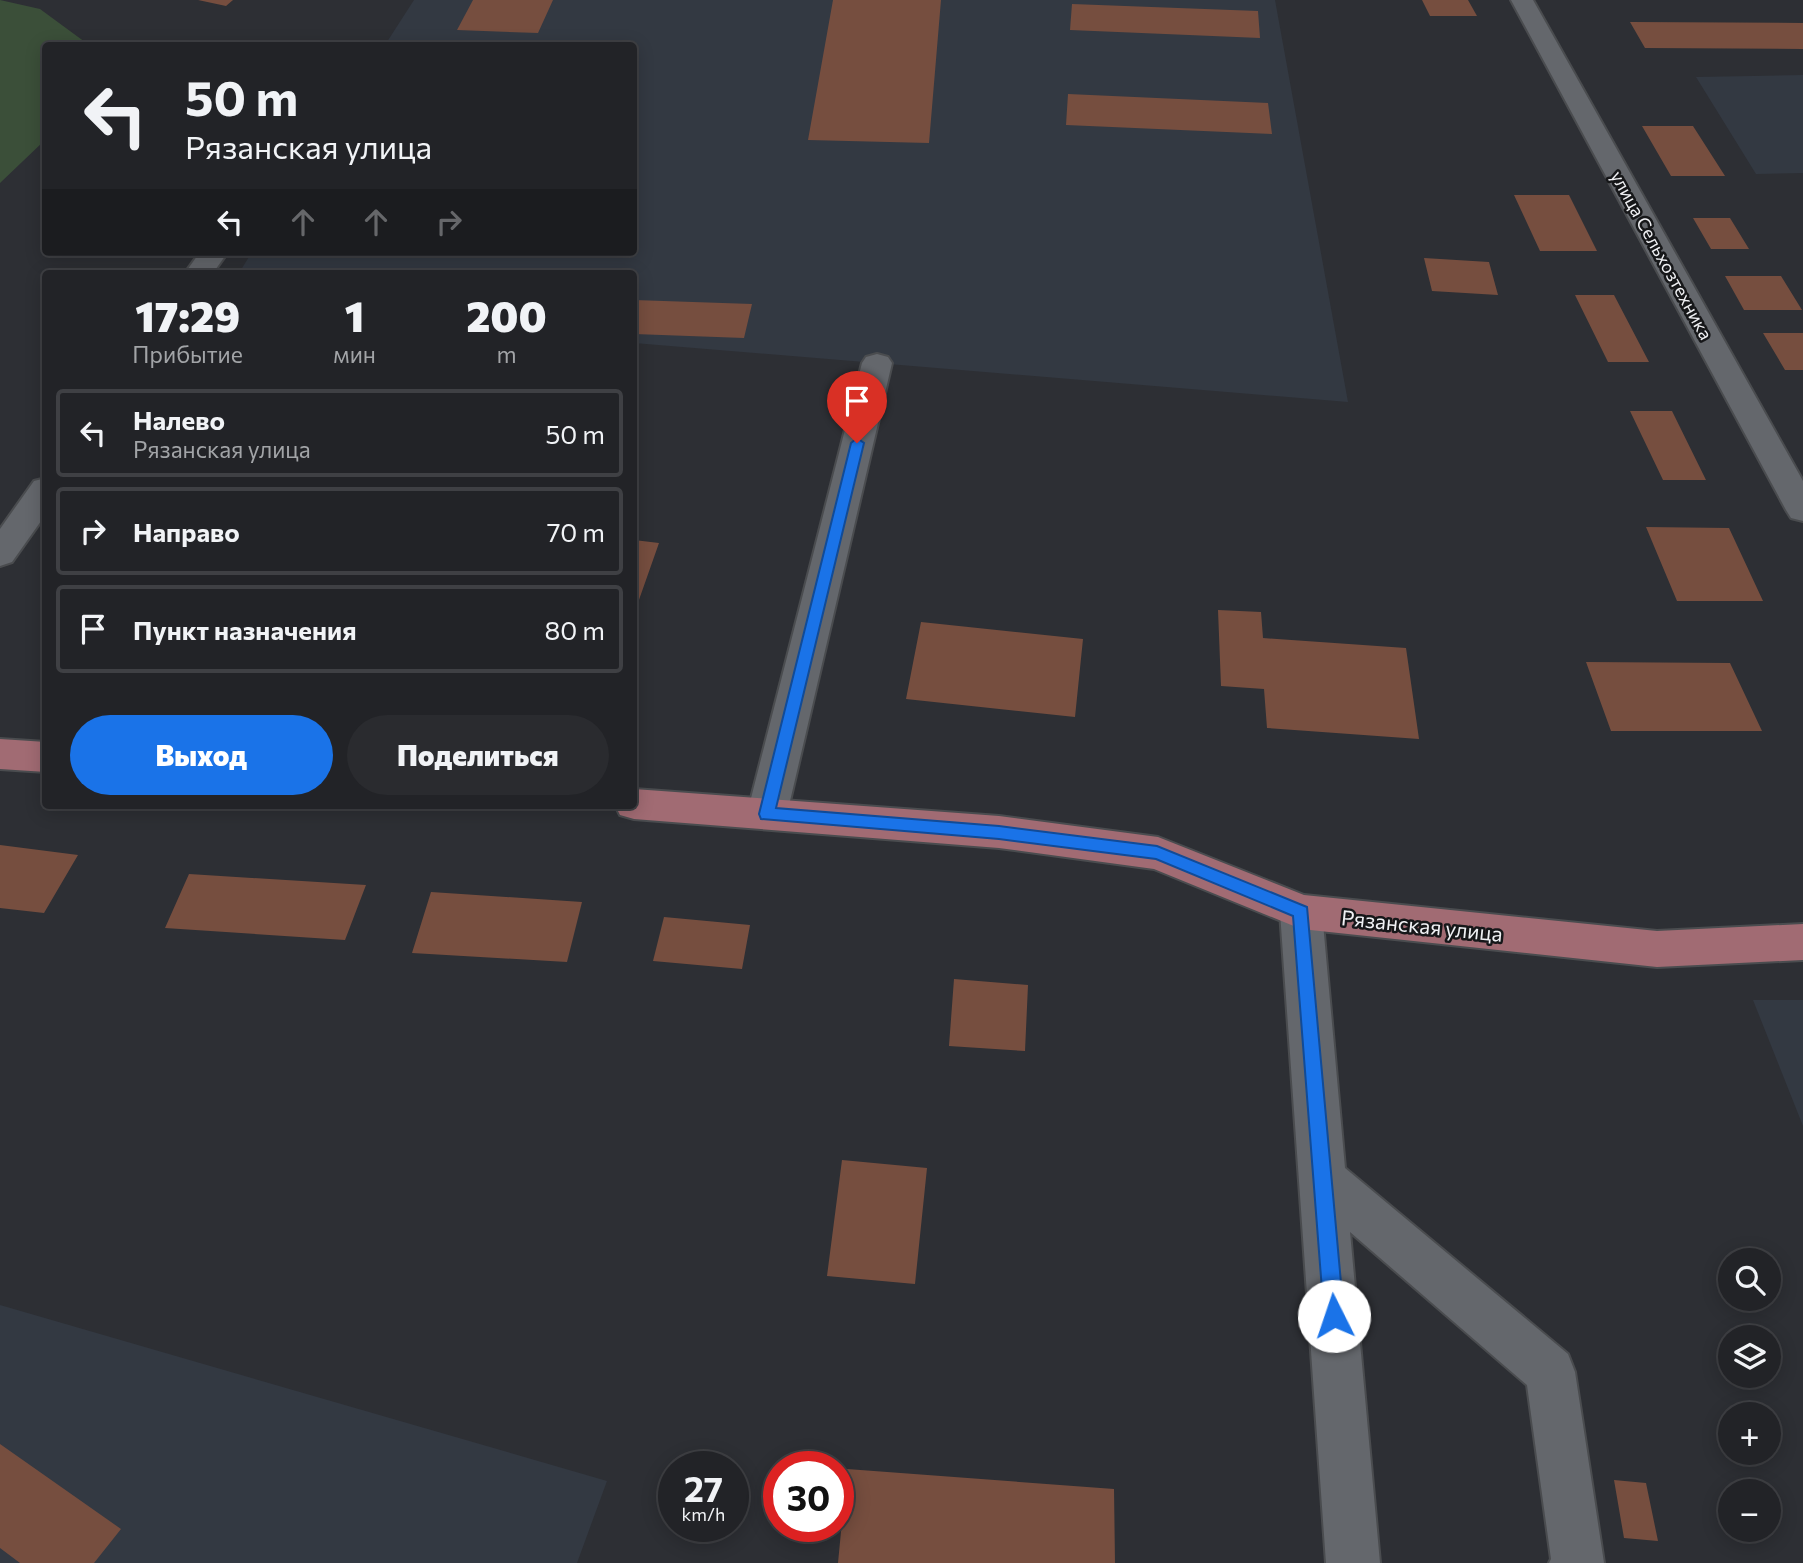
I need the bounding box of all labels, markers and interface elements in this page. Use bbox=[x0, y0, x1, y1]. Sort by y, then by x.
text: 50 m bbox=[185, 66, 298, 126]
icon: left bbox=[70, 70, 161, 161]
text: Рязанская улица bbox=[185, 126, 432, 166]
street label: улица Сельхозтехника bbox=[1606, 167, 1718, 343]
icon: left bbox=[211, 203, 249, 241]
icon: ahead bbox=[284, 203, 322, 241]
icon: ahead bbox=[357, 203, 395, 241]
icon: right bbox=[430, 203, 468, 241]
text: 17:29 bbox=[135, 289, 240, 341]
text: 1 bbox=[345, 289, 364, 341]
text: 200 bbox=[466, 289, 547, 341]
text: Прибытие bbox=[132, 340, 243, 368]
text: мин bbox=[333, 340, 376, 368]
text: m bbox=[496, 340, 517, 368]
pin bbox=[827, 371, 887, 443]
icon: arrive bbox=[838, 382, 876, 420]
text: Налево bbox=[133, 404, 225, 435]
icon: left bbox=[74, 414, 112, 452]
text: 50 m bbox=[545, 418, 605, 449]
text: Рязанская улица bbox=[133, 435, 311, 463]
icon: right bbox=[74, 512, 112, 550]
text: Направо bbox=[133, 516, 240, 547]
text: 70 m bbox=[547, 516, 605, 547]
icon: arrive bbox=[74, 610, 112, 648]
text: Пункт назначения bbox=[133, 614, 357, 645]
text: 80 m bbox=[545, 614, 605, 645]
button: Выход bbox=[70, 715, 333, 795]
button: Поделиться bbox=[347, 715, 609, 795]
street label: Рязанская улица bbox=[1340, 904, 1504, 946]
map controls bbox=[1718, 1248, 1781, 1542]
button: search bbox=[1718, 1248, 1781, 1311]
position arrow bbox=[1297, 1279, 1371, 1353]
button: layers bbox=[1718, 1325, 1781, 1388]
button: + bbox=[1718, 1402, 1781, 1465]
speed limit sign: 30 bbox=[763, 1451, 854, 1542]
text: 27 bbox=[684, 1466, 723, 1509]
button: − bbox=[1718, 1479, 1781, 1542]
text: km/h bbox=[682, 1503, 725, 1525]

